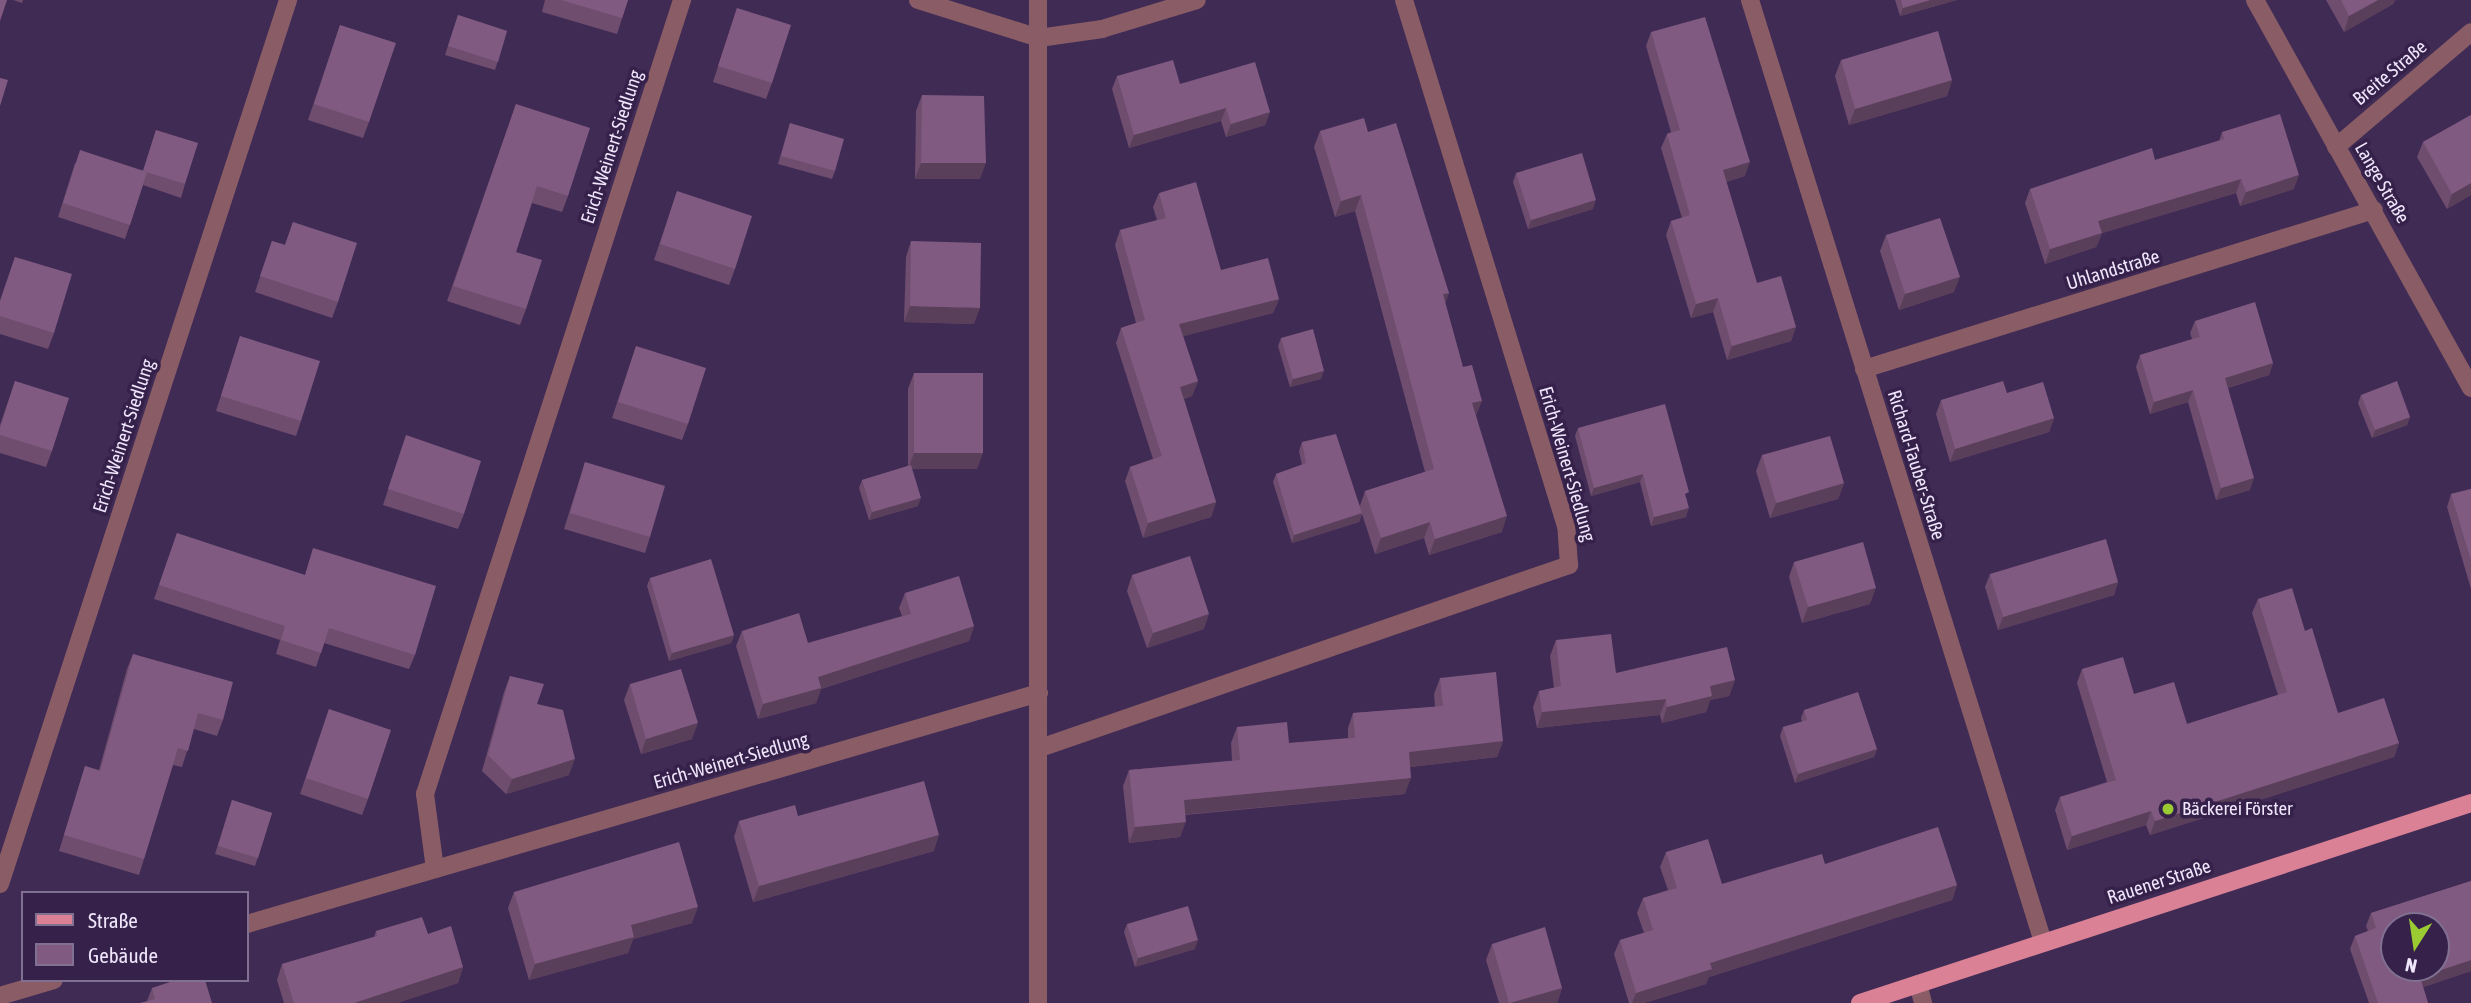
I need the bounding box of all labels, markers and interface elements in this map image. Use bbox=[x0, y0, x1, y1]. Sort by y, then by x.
street label: Breite Straße bbox=[2349, 36, 2431, 110]
street label: Erich-Weinert-Siedlung bbox=[576, 67, 648, 227]
street label: Lange Straße bbox=[2350, 139, 2414, 227]
street label: Uhlandstraße bbox=[2064, 245, 2162, 295]
street label: Erich-Weinert-Siedlung bbox=[88, 356, 160, 516]
street label: Erich-Weinert-Siedlung bbox=[1534, 384, 1600, 544]
street label: Richard-Tauber-Straße bbox=[1882, 387, 1950, 543]
street label: Erich-Weinert-Siedlung bbox=[651, 728, 811, 794]
place label: Bäckerei Förster bbox=[2182, 798, 2293, 820]
marker: Bäckerei Förster bbox=[2160, 801, 2176, 817]
street label: Rauener Straße bbox=[2104, 855, 2214, 909]
legend bbox=[21, 891, 248, 982]
text: Straße bbox=[88, 908, 138, 932]
north arrow bbox=[2380, 912, 2450, 982]
text: Gebäude bbox=[88, 943, 158, 967]
text: N bbox=[2403, 954, 2419, 978]

